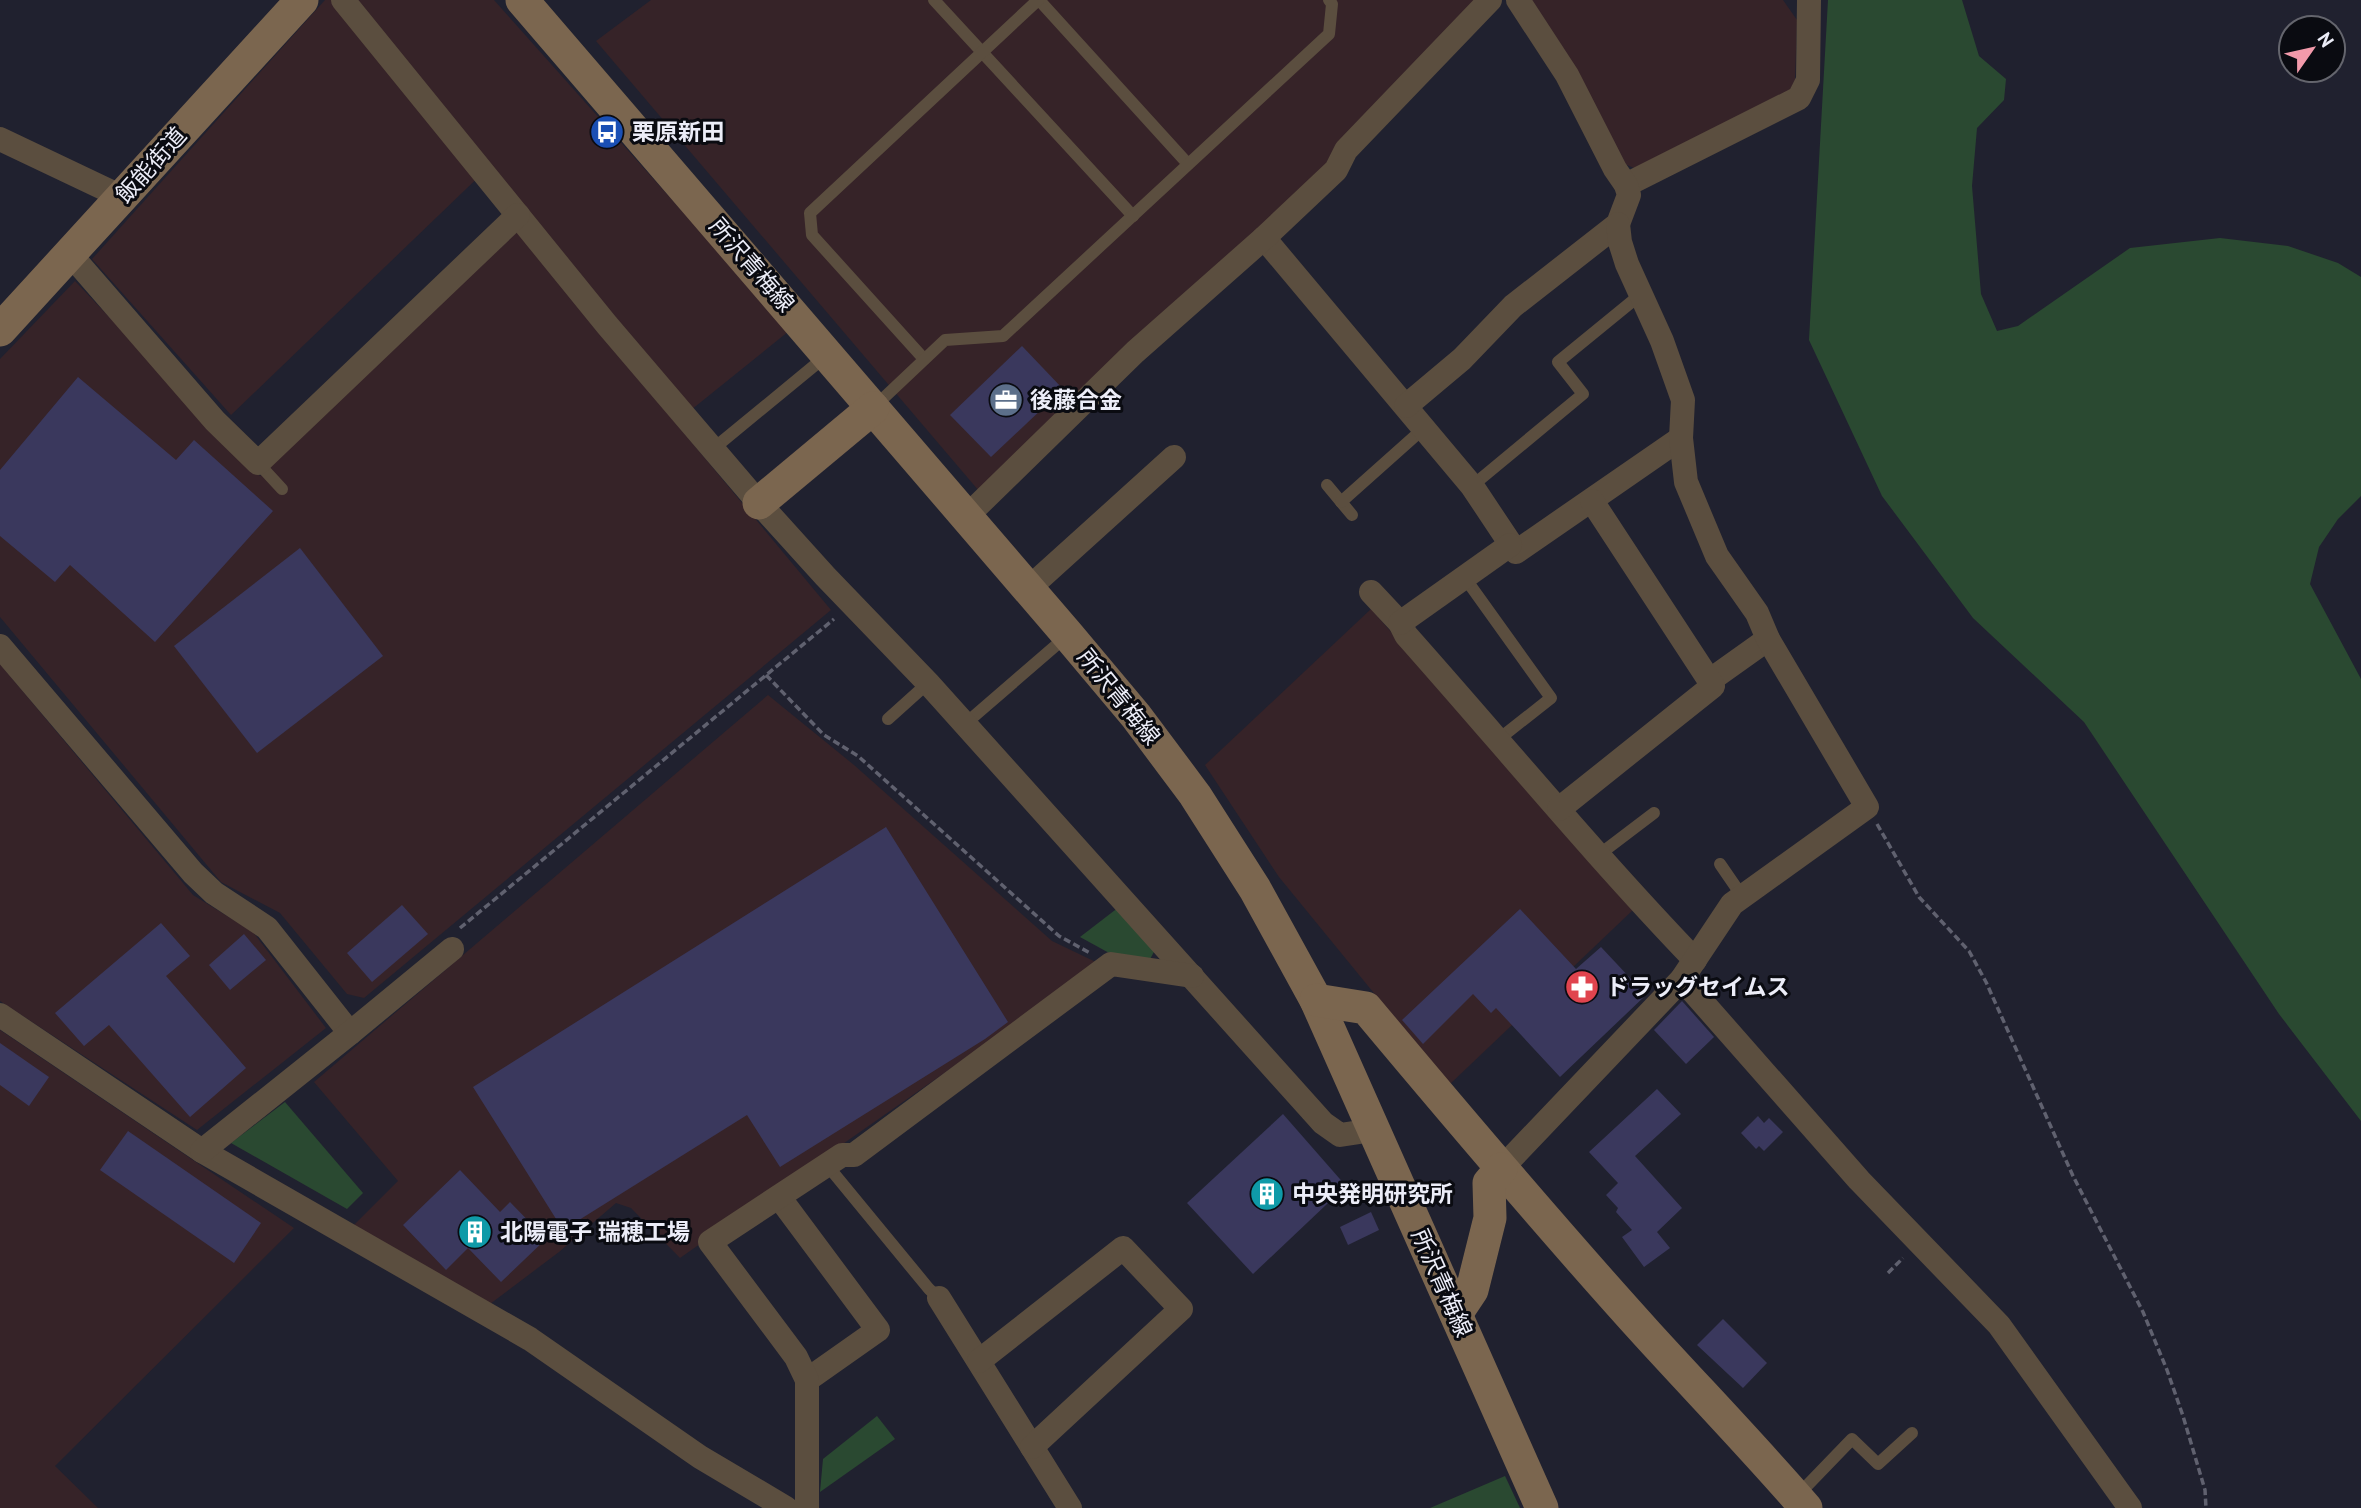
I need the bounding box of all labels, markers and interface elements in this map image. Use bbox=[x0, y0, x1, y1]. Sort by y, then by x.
north arrow bbox=[2277, 14, 2347, 84]
text: N bbox=[2313, 28, 2340, 51]
bus stop icon: 栗原新田 bbox=[588, 113, 626, 151]
place label: 栗原新田 bbox=[632, 117, 724, 146]
street label: 飯能街道 bbox=[109, 121, 192, 209]
street label: 所沢青梅線 bbox=[704, 212, 801, 318]
office icon: 後藤合金 bbox=[987, 381, 1025, 419]
place label: 後藤合金 bbox=[1030, 385, 1122, 414]
street label: 所沢青梅線 bbox=[1072, 643, 1167, 750]
pharmacy icon: ドラッグセイムス bbox=[1563, 968, 1601, 1006]
place label: ドラッグセイムス bbox=[1606, 972, 1790, 1001]
building icon: 中央発明研究所 bbox=[1248, 1175, 1286, 1213]
place label: 中央発明研究所 bbox=[1292, 1179, 1453, 1208]
building icon: 北陽電子 瑞穂工場 bbox=[456, 1213, 494, 1251]
place label: 北陽電子 瑞穂工場 bbox=[500, 1217, 690, 1246]
street label: 所沢青梅線 bbox=[1406, 1224, 1479, 1341]

